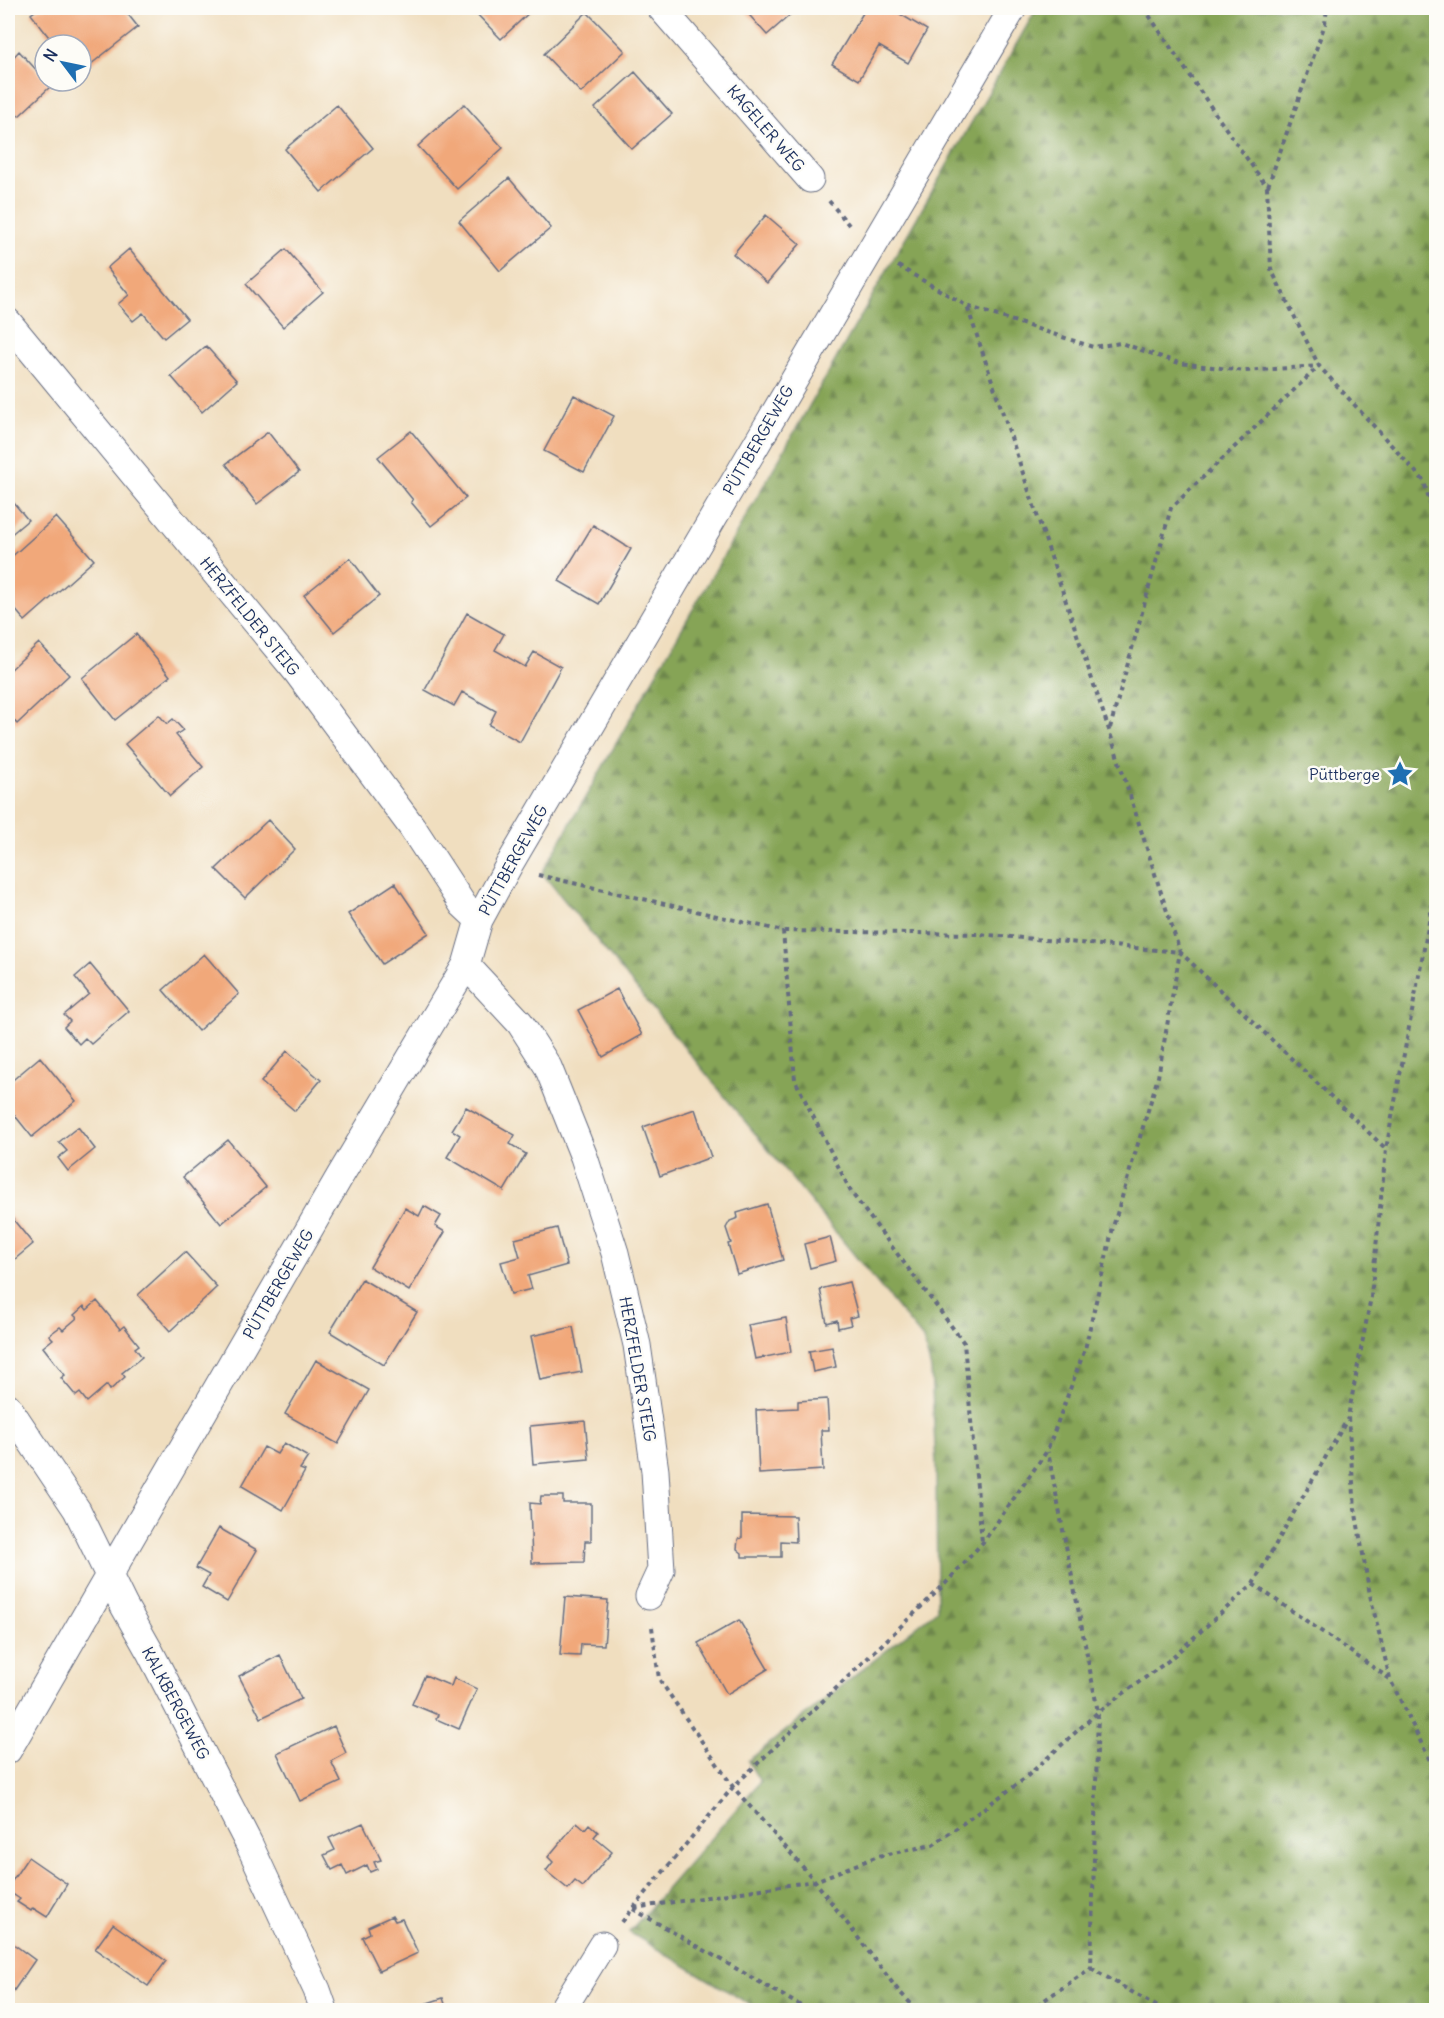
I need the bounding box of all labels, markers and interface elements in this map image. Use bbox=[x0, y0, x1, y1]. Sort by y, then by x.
north arrow bbox=[33, 33, 93, 93]
text: N bbox=[39, 45, 62, 65]
street label: KAGELER WEG bbox=[723, 81, 809, 175]
street label: PÜTTBERGEWEG bbox=[718, 382, 798, 498]
street label: HERZFELDER STEIG bbox=[196, 553, 304, 679]
place icon: Püttberge bbox=[1385, 759, 1415, 789]
place label: Püttberge bbox=[1309, 764, 1380, 784]
street label: PÜTTBERGEWEG bbox=[474, 801, 552, 919]
street label: PÜTTBERGEWEG bbox=[238, 1226, 318, 1342]
street label: HERZFELDER STEIG bbox=[615, 1295, 661, 1443]
street label: KALKBERGEWEG bbox=[138, 1643, 214, 1763]

